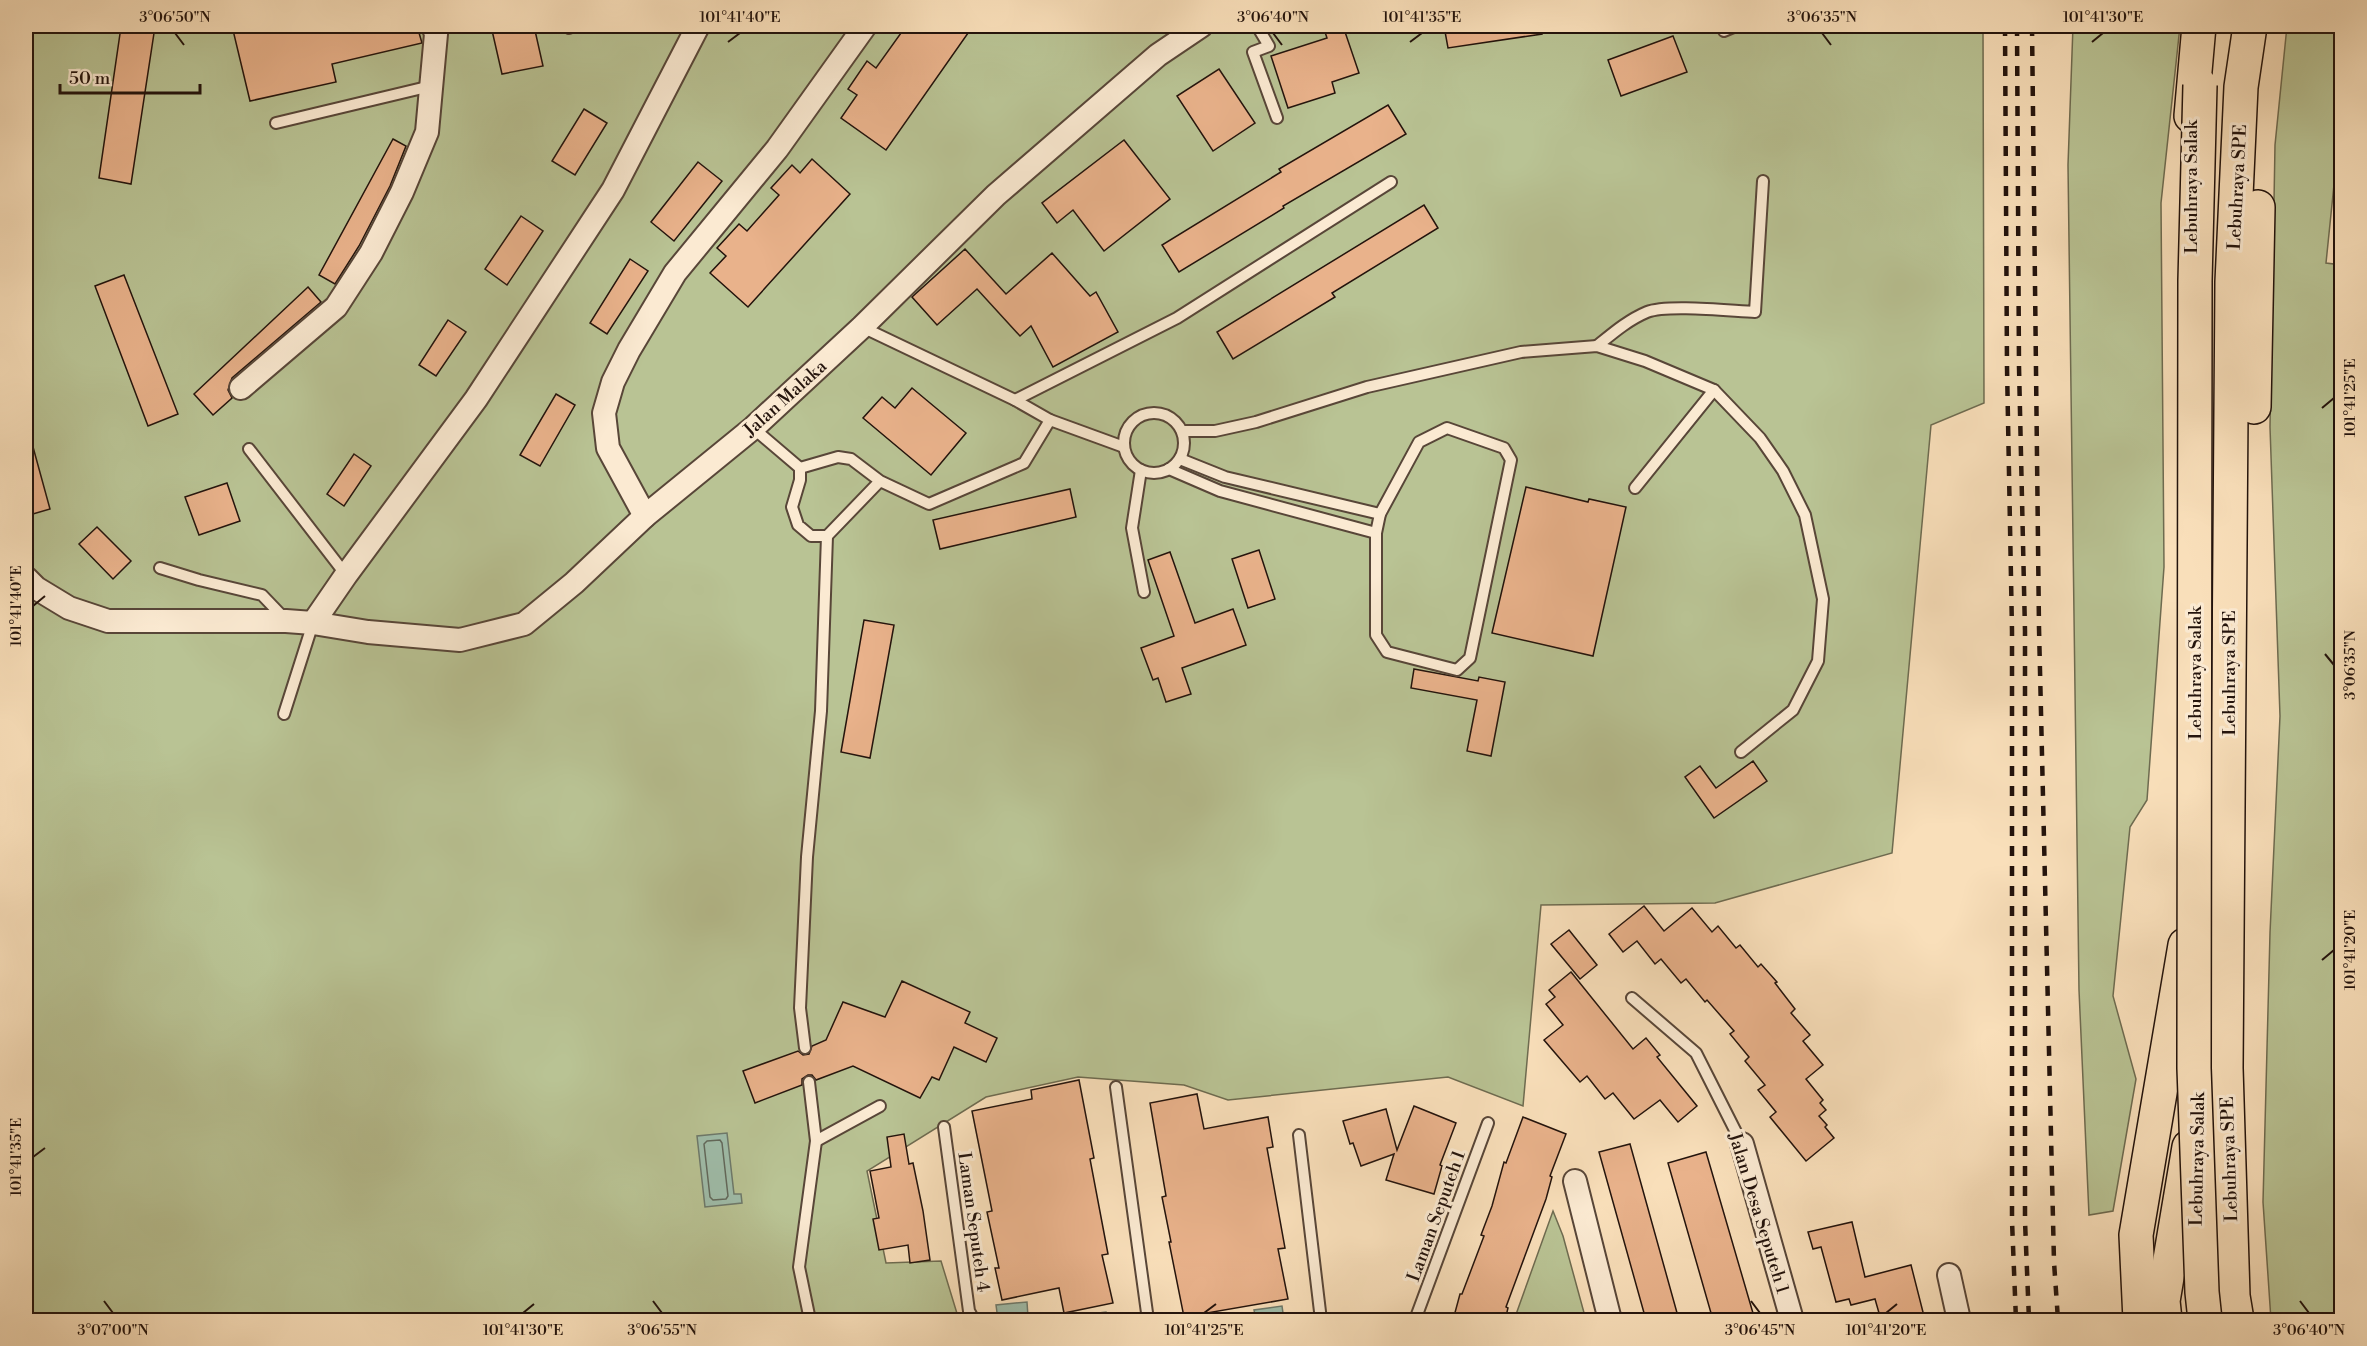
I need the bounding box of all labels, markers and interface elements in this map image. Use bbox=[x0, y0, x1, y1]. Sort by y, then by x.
text: 3°06'50"N bbox=[139, 8, 211, 27]
text: 101°41'40"E bbox=[699, 8, 781, 27]
text: 3°06'40"N bbox=[1237, 8, 1309, 27]
text: 101°41'35"E bbox=[1383, 8, 1461, 27]
text: 3°06'35"N bbox=[1787, 8, 1857, 27]
text: 101°41'30"E bbox=[2063, 8, 2143, 27]
scale bar bbox=[60, 57, 200, 95]
text: 50 m bbox=[69, 67, 111, 90]
street label: Lebuhraya Salak bbox=[2180, 119, 2203, 254]
street label: Lebuhraya SPE bbox=[2223, 124, 2252, 250]
street label: Jalan Malaka bbox=[738, 354, 832, 442]
text: 101°41'25"E bbox=[2341, 358, 2360, 438]
text: 101°41'40"E bbox=[7, 565, 26, 647]
street label: Lebuhraya Salak bbox=[2184, 605, 2207, 740]
street label: Lebuhraya SPE bbox=[2218, 610, 2241, 736]
text: 3°06'35"N bbox=[2341, 630, 2360, 700]
text: 101°41'20"E bbox=[2341, 910, 2360, 990]
street label: Lebuhraya Salak bbox=[2185, 1090, 2210, 1226]
street label: Lebuhraya SPE bbox=[2216, 1096, 2243, 1222]
text: 101°41'35"E bbox=[7, 1118, 26, 1196]
street label: Jalan Desa Seputeh 1 bbox=[1723, 1129, 1794, 1297]
street label: Laman Seputeh 1 bbox=[1402, 1147, 1471, 1285]
street label: Laman Seputeh 4 bbox=[952, 1151, 995, 1294]
text: 3°07'00"N bbox=[77, 1321, 149, 1340]
text: 101°41'30"E bbox=[483, 1321, 563, 1340]
text: 3°06'55"N bbox=[627, 1321, 697, 1340]
text: 101°41'25"E bbox=[1164, 1321, 1244, 1340]
text: 3°06'45"N bbox=[1725, 1321, 1795, 1340]
text: 101°41'20"E bbox=[1846, 1321, 1926, 1340]
text: 3°06'40"N bbox=[2273, 1321, 2345, 1340]

